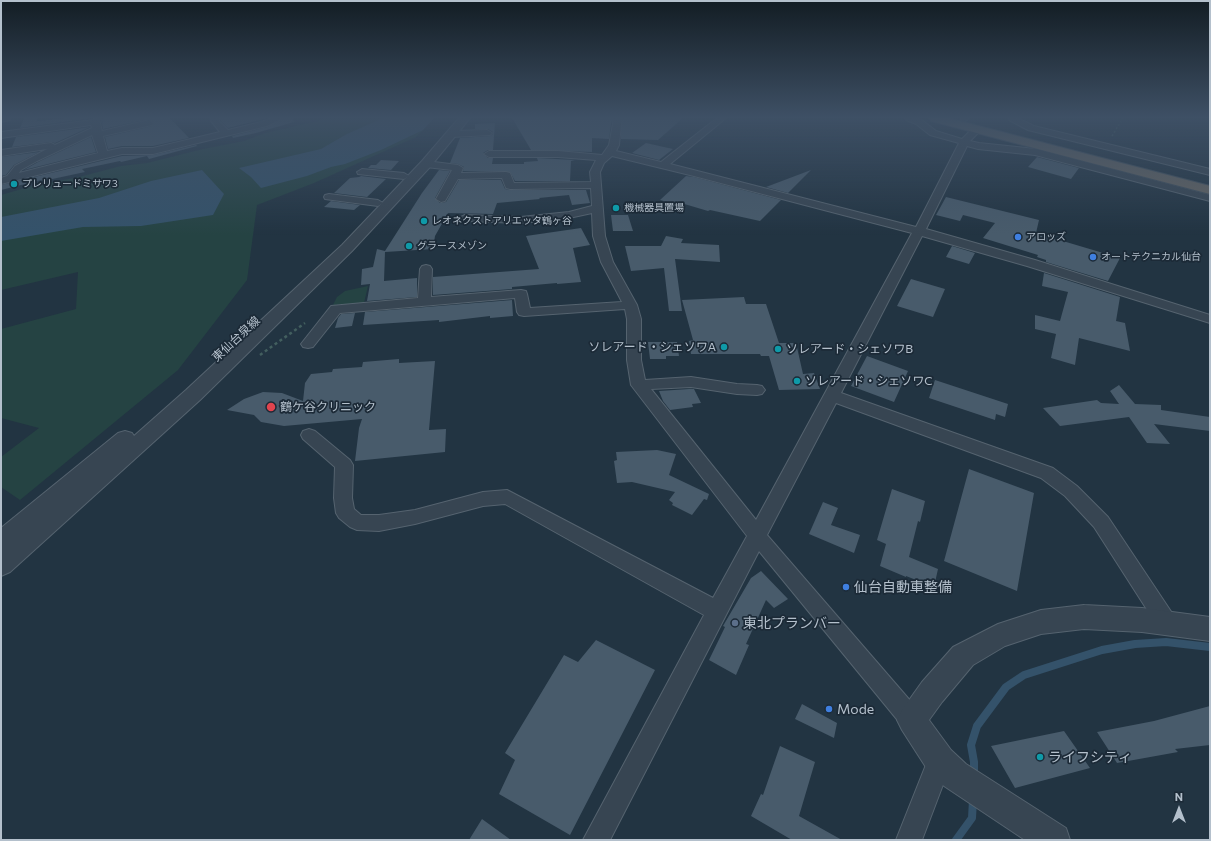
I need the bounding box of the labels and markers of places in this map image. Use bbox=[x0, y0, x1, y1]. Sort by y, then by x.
place label: プレリュードミサワ3 bbox=[22, 178, 118, 190]
marker: プレリュードミサワ3 bbox=[9, 179, 19, 189]
place label: 機械器具置場 bbox=[624, 202, 684, 214]
marker: 機械器具置場 bbox=[611, 203, 621, 213]
place label: レオネクストアリエッタ鶴ヶ谷 bbox=[432, 215, 572, 227]
marker: レオネクストアリエッタ鶴ヶ谷 bbox=[419, 216, 429, 226]
place label: アロッズ bbox=[1026, 231, 1066, 243]
marker: アロッズ bbox=[1013, 232, 1023, 242]
place label: グラースメゾン bbox=[417, 240, 487, 252]
marker: グラースメゾン bbox=[404, 241, 414, 251]
place label: オートテクニカル仙台 bbox=[1101, 251, 1201, 263]
marker: オートテクニカル仙台 bbox=[1088, 252, 1098, 262]
place label: ソレアード・シェソワA bbox=[588, 340, 716, 354]
marker: ソレアード・シェソワA bbox=[719, 342, 729, 352]
place label: ソレアード・シェソワB bbox=[786, 342, 913, 356]
marker: ソレアード・シェソワB bbox=[773, 344, 783, 354]
place label: ソレアード・シェソワC bbox=[805, 374, 932, 388]
marker: ソレアード・シェソワC bbox=[792, 376, 802, 386]
place label: 鶴ケ谷クリニック bbox=[280, 400, 376, 414]
marker: 鶴ケ谷クリニック bbox=[265, 401, 277, 413]
place label: 仙台自動車整備 bbox=[854, 579, 952, 595]
marker: 仙台自動車整備 bbox=[841, 582, 851, 592]
place label: 東北プランバー bbox=[743, 615, 841, 631]
marker: 東北プランバー bbox=[730, 618, 740, 628]
place label: Mode bbox=[837, 701, 874, 717]
marker: Mode bbox=[824, 704, 834, 714]
place label: ライフシティ bbox=[1048, 749, 1132, 765]
marker: ライフシティ bbox=[1035, 752, 1045, 762]

